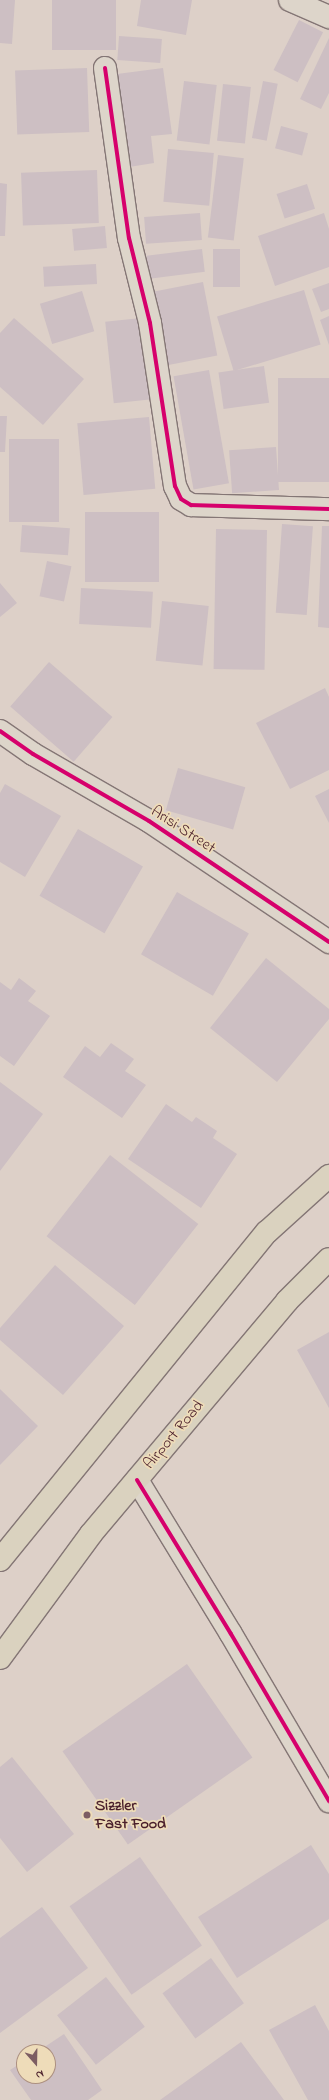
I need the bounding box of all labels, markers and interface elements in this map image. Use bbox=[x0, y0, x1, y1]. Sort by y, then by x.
street label: Arisi Street bbox=[147, 802, 219, 858]
street label: Airport Road bbox=[140, 1397, 208, 1473]
place label: Sizzler Fast Food bbox=[95, 1796, 166, 1834]
marker: Sizzler Fast Food bbox=[82, 1810, 92, 1820]
north arrow bbox=[16, 2044, 56, 2084]
text: N bbox=[34, 2066, 46, 2083]

